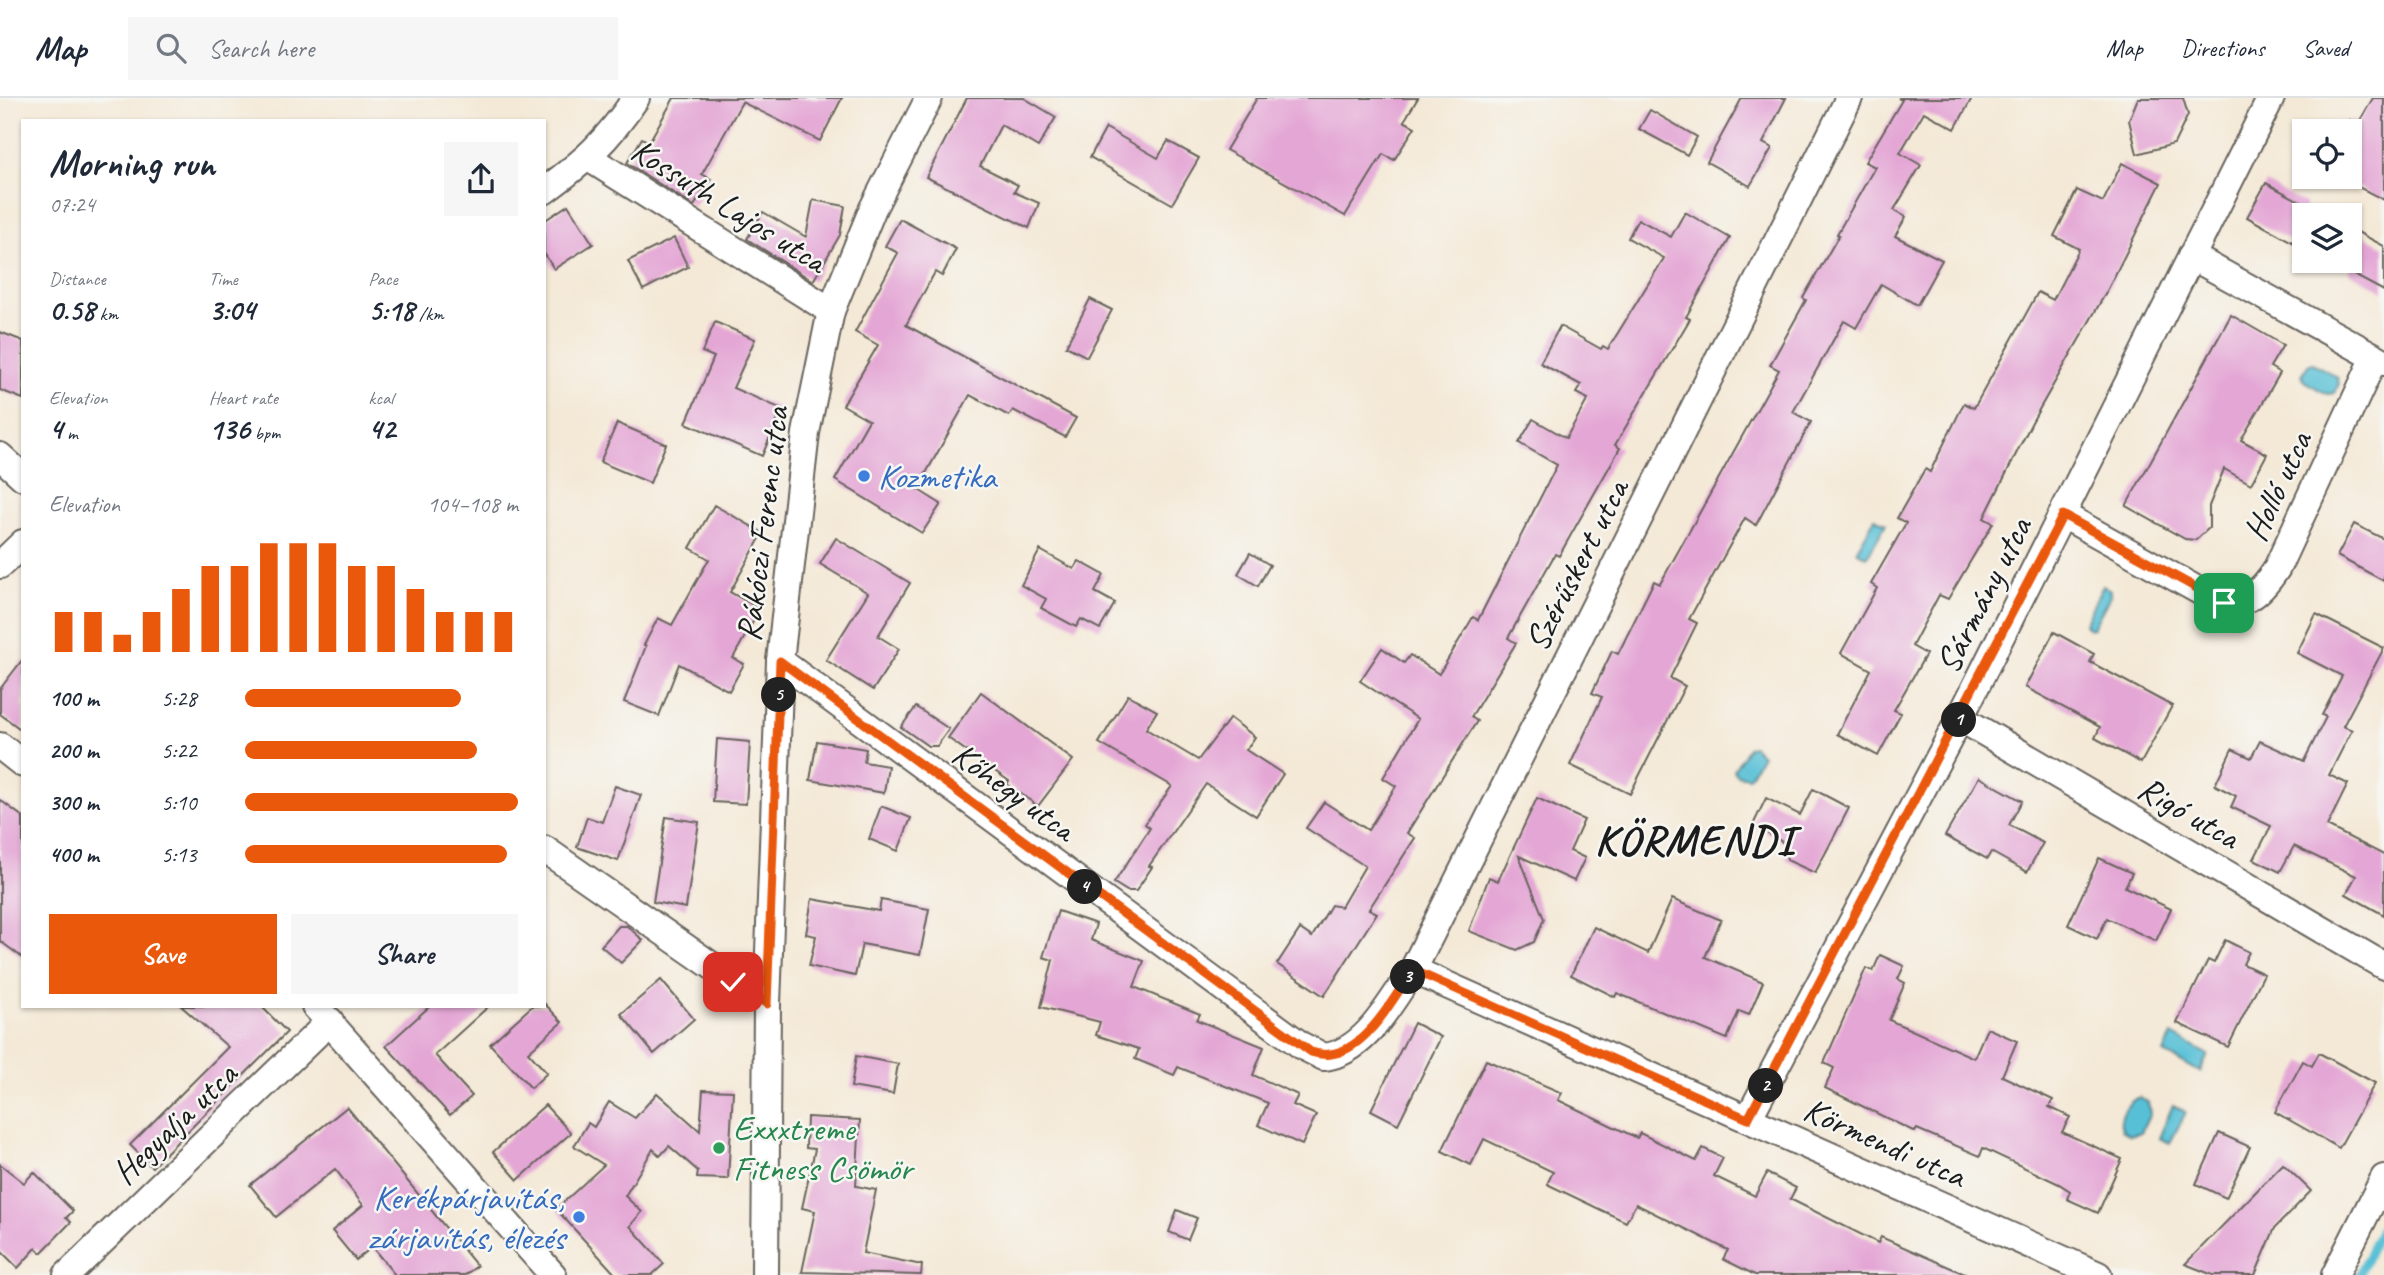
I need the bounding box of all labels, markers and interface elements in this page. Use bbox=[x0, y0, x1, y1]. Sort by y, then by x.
search box bbox=[128, 17, 618, 80]
text: Map bbox=[35, 27, 86, 69]
icon: search bbox=[152, 29, 190, 67]
text: Search here bbox=[208, 32, 314, 65]
text: Map bbox=[2106, 33, 2143, 63]
text: Directions bbox=[2181, 33, 2264, 63]
text: Saved bbox=[2302, 33, 2349, 63]
map controls bbox=[2292, 119, 2362, 273]
button: locate bbox=[2292, 119, 2362, 189]
street label: Kossuth Lajos utca bbox=[623, 128, 837, 285]
text: Morning run bbox=[49, 140, 215, 187]
button: share bbox=[444, 142, 518, 216]
text: 07:24 bbox=[49, 190, 95, 219]
button: layers bbox=[2292, 203, 2362, 273]
text: Distance bbox=[49, 267, 106, 291]
text: Time bbox=[209, 267, 238, 291]
text: Pace bbox=[368, 267, 398, 291]
text: 0.58 bbox=[49, 291, 95, 329]
text: 3:04 bbox=[209, 291, 255, 329]
text: 5:18 bbox=[368, 291, 414, 329]
text: km bbox=[95, 302, 118, 326]
text: /km bbox=[414, 302, 444, 326]
text: Elevation bbox=[49, 386, 107, 410]
text: Heart rate bbox=[209, 386, 278, 410]
text: kcal bbox=[368, 386, 393, 410]
street label: Rákóczi Ferenc utca bbox=[726, 402, 799, 644]
text: 4 bbox=[49, 410, 63, 448]
text: 136 bbox=[209, 410, 250, 448]
text: 42 bbox=[368, 410, 395, 448]
text: m bbox=[63, 421, 78, 445]
text: bpm bbox=[250, 421, 280, 445]
street label: Holló utca bbox=[2233, 423, 2323, 548]
place label: Kozmetika bbox=[878, 454, 999, 499]
marker: Kozmetika bbox=[856, 468, 872, 484]
street label: Szérűskert utca bbox=[1514, 470, 1640, 658]
text: Elevation bbox=[49, 490, 120, 519]
text: 104–108 m bbox=[427, 490, 518, 519]
street label: Sármány utca bbox=[1925, 508, 2043, 681]
pin bbox=[2194, 573, 2254, 633]
icon: arrive bbox=[2205, 584, 2243, 622]
pin: 5 bbox=[762, 678, 796, 712]
text: 5 bbox=[774, 682, 783, 706]
text: 100 m bbox=[49, 684, 99, 713]
text: 5:28 bbox=[161, 684, 197, 713]
pin: 1 bbox=[1941, 702, 1976, 738]
text: 1 bbox=[1954, 707, 1963, 731]
street label: Kőhegy utca bbox=[943, 732, 1086, 853]
text: 200 m bbox=[49, 736, 99, 765]
text: 5:22 bbox=[161, 736, 197, 765]
street label: Rigó utca bbox=[2130, 766, 2249, 860]
text: 300 m bbox=[49, 788, 99, 817]
text: 5:10 bbox=[161, 788, 197, 817]
district label: KÖRMENDI bbox=[1595, 814, 1802, 867]
text: 400 m bbox=[49, 840, 99, 869]
text: 5:13 bbox=[161, 840, 197, 869]
pin: 4 bbox=[1068, 870, 1102, 904]
text: 4 bbox=[1080, 874, 1089, 898]
button: Save bbox=[49, 914, 277, 994]
button: Share bbox=[291, 914, 518, 994]
pin bbox=[703, 952, 763, 1012]
pin: 3 bbox=[1390, 960, 1426, 994]
icon: check bbox=[714, 963, 752, 1001]
text: 3 bbox=[1403, 964, 1412, 988]
street label: Hegyalja utca bbox=[102, 1051, 248, 1194]
pin: 2 bbox=[1748, 1068, 1784, 1104]
text: 2 bbox=[1761, 1073, 1770, 1097]
street label: Körmendi utca bbox=[1797, 1087, 1975, 1199]
place label: Exxxtreme Fitness Csömör bbox=[733, 1106, 916, 1191]
marker: Exxxtreme Fitness Csömör bbox=[711, 1140, 727, 1156]
place label: Kerékpárjavítás, zárjavítás, élezés bbox=[368, 1175, 568, 1260]
marker: Kerékpárjavítás, zárjavítás, élezés bbox=[571, 1209, 587, 1225]

